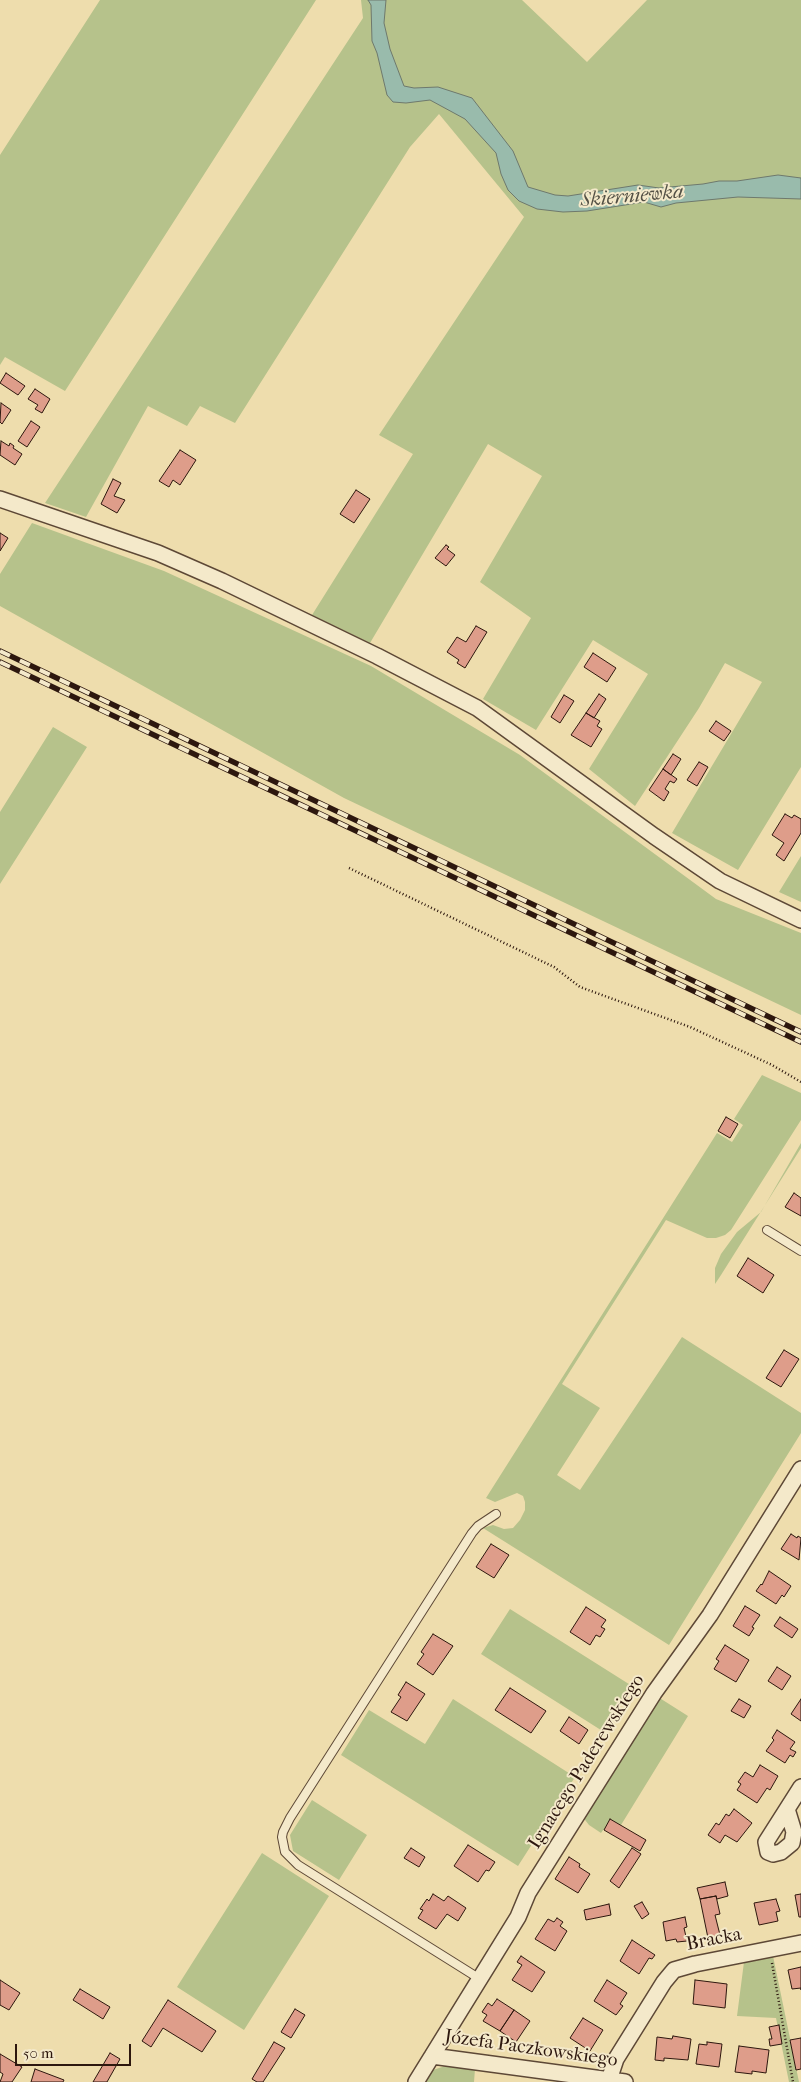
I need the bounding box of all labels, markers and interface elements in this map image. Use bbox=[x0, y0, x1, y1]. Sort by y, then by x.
water label: Skierniewka bbox=[579, 181, 685, 213]
street label: Ignacego Paderewskiego bbox=[524, 1671, 650, 1853]
street label: Bracka bbox=[684, 1923, 744, 1957]
street label: Józefa Paczkowskiego bbox=[443, 2026, 619, 2072]
scale bar bbox=[18, 2034, 134, 2066]
text: 50 m bbox=[23, 2044, 53, 2062]

